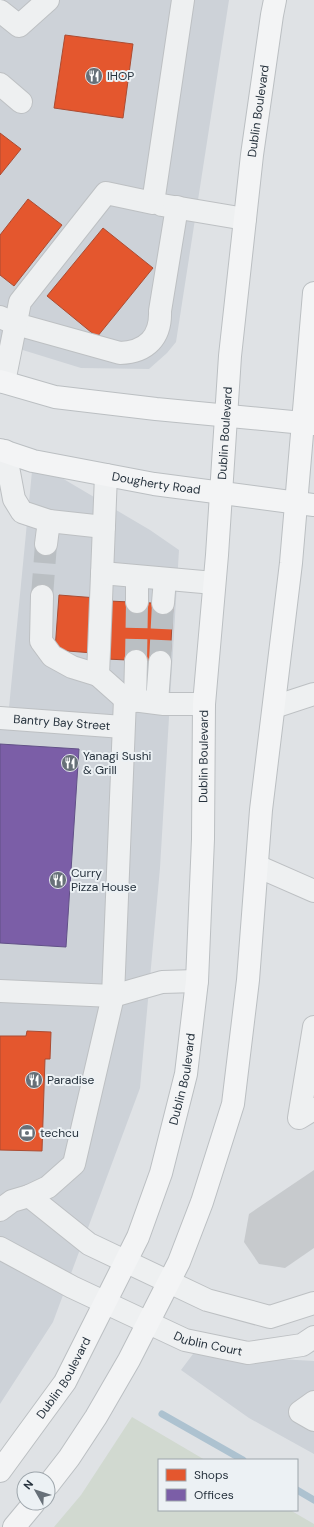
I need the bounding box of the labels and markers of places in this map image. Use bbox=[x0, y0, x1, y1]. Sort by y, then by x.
restaurant icon: IHOP bbox=[84, 66, 104, 86]
place label: IHOP bbox=[107, 68, 134, 84]
place label: Yanagi Sushi & Grill bbox=[83, 748, 152, 778]
restaurant icon: Yanagi Sushi & Grill bbox=[60, 753, 80, 773]
place label: Curry Pizza House bbox=[71, 865, 137, 895]
restaurant icon: Curry Pizza House bbox=[48, 870, 68, 890]
restaurant icon: Paradise bbox=[24, 1070, 44, 1090]
place label: Paradise bbox=[47, 1072, 95, 1088]
bank icon: techcu bbox=[17, 1123, 37, 1143]
place label: techcu bbox=[40, 1125, 79, 1141]

